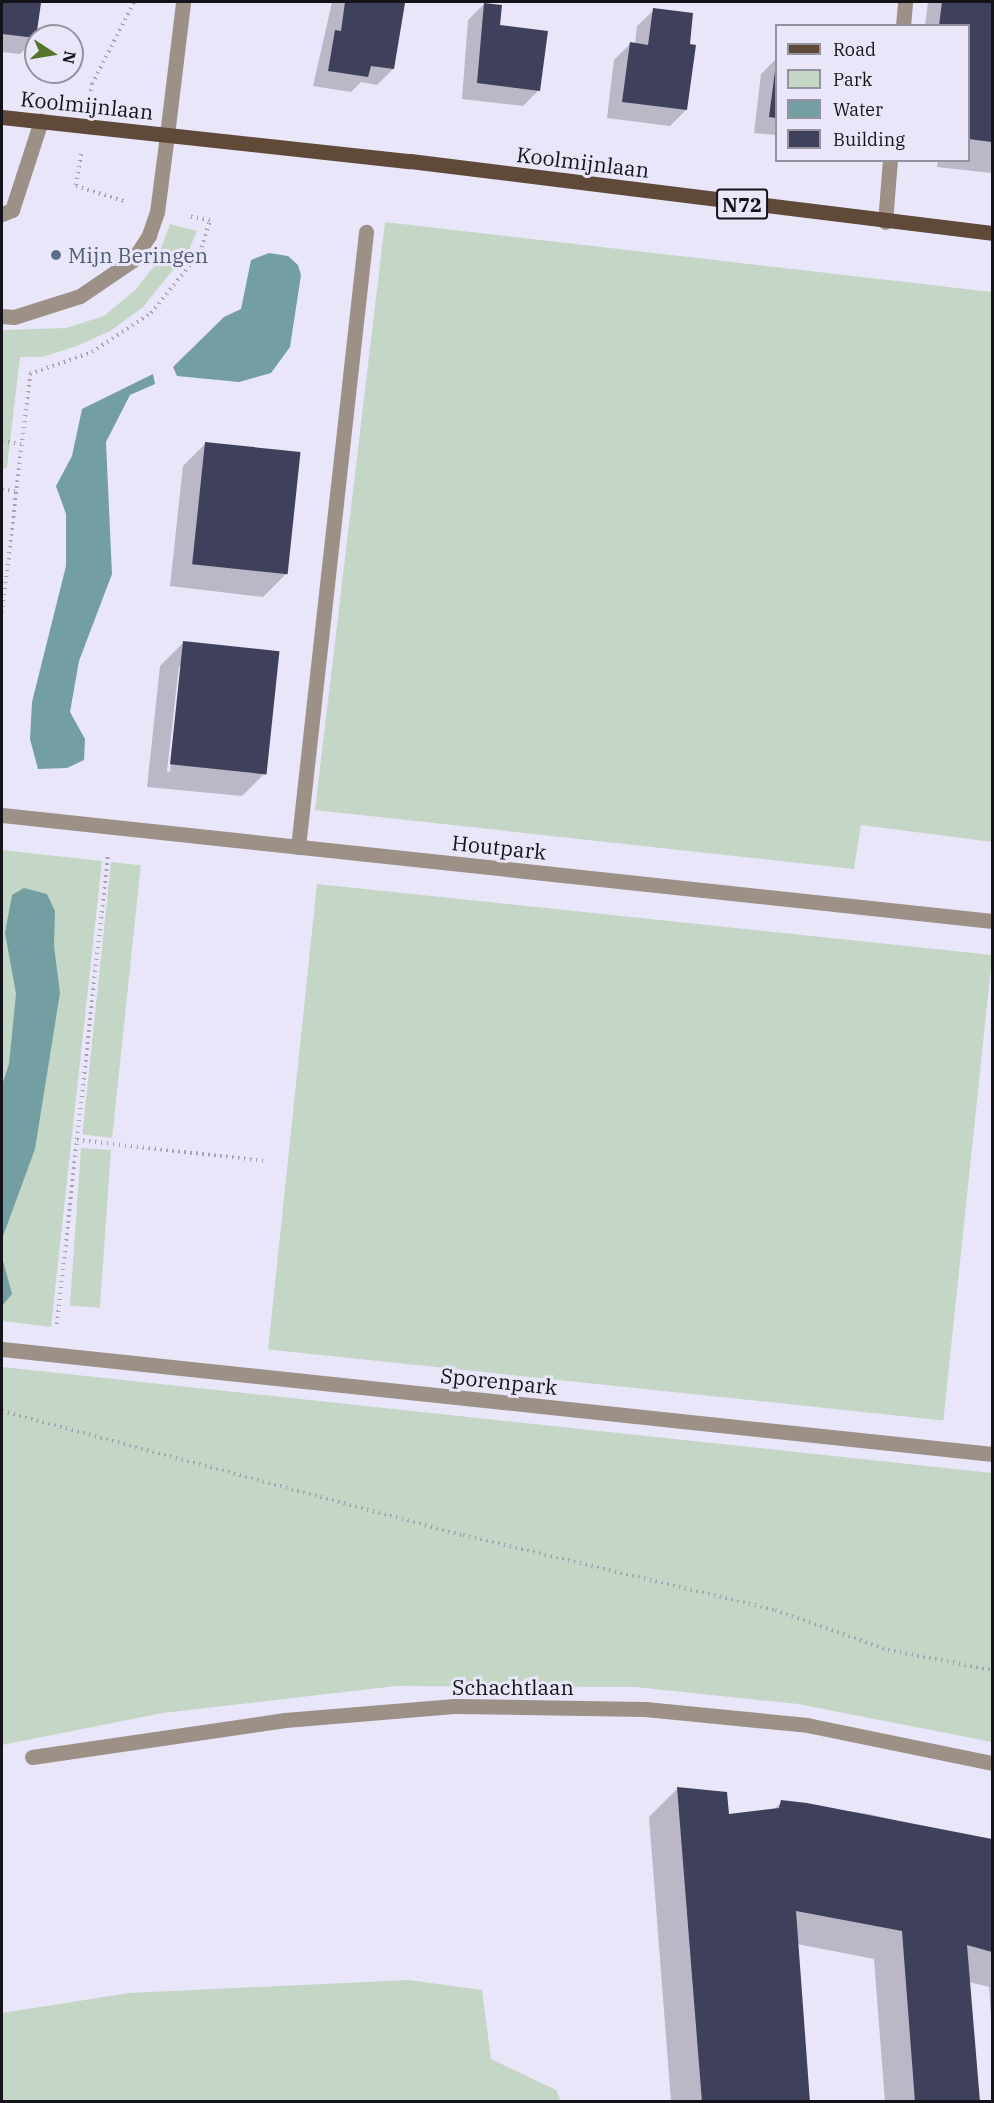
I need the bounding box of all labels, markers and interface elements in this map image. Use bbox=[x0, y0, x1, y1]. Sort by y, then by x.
north arrow bbox=[24, 24, 84, 84]
legend bbox=[775, 24, 970, 162]
text: Road bbox=[833, 38, 876, 61]
text: N bbox=[59, 49, 81, 66]
text: Park bbox=[833, 68, 872, 91]
street label: Koolmijnlaan bbox=[19, 85, 155, 125]
text: Water bbox=[833, 98, 883, 121]
text: Building bbox=[833, 128, 905, 151]
street label: Koolmijnlaan bbox=[515, 141, 651, 183]
road number: N72 bbox=[715, 187, 769, 221]
place label: Mijn Beringen bbox=[68, 242, 208, 268]
marker: Mijn Beringen bbox=[49, 248, 63, 262]
street label: Houtpark bbox=[450, 830, 548, 864]
street label: Sporenpark bbox=[439, 1362, 559, 1400]
street label: Schachtlaan bbox=[452, 1674, 574, 1700]

